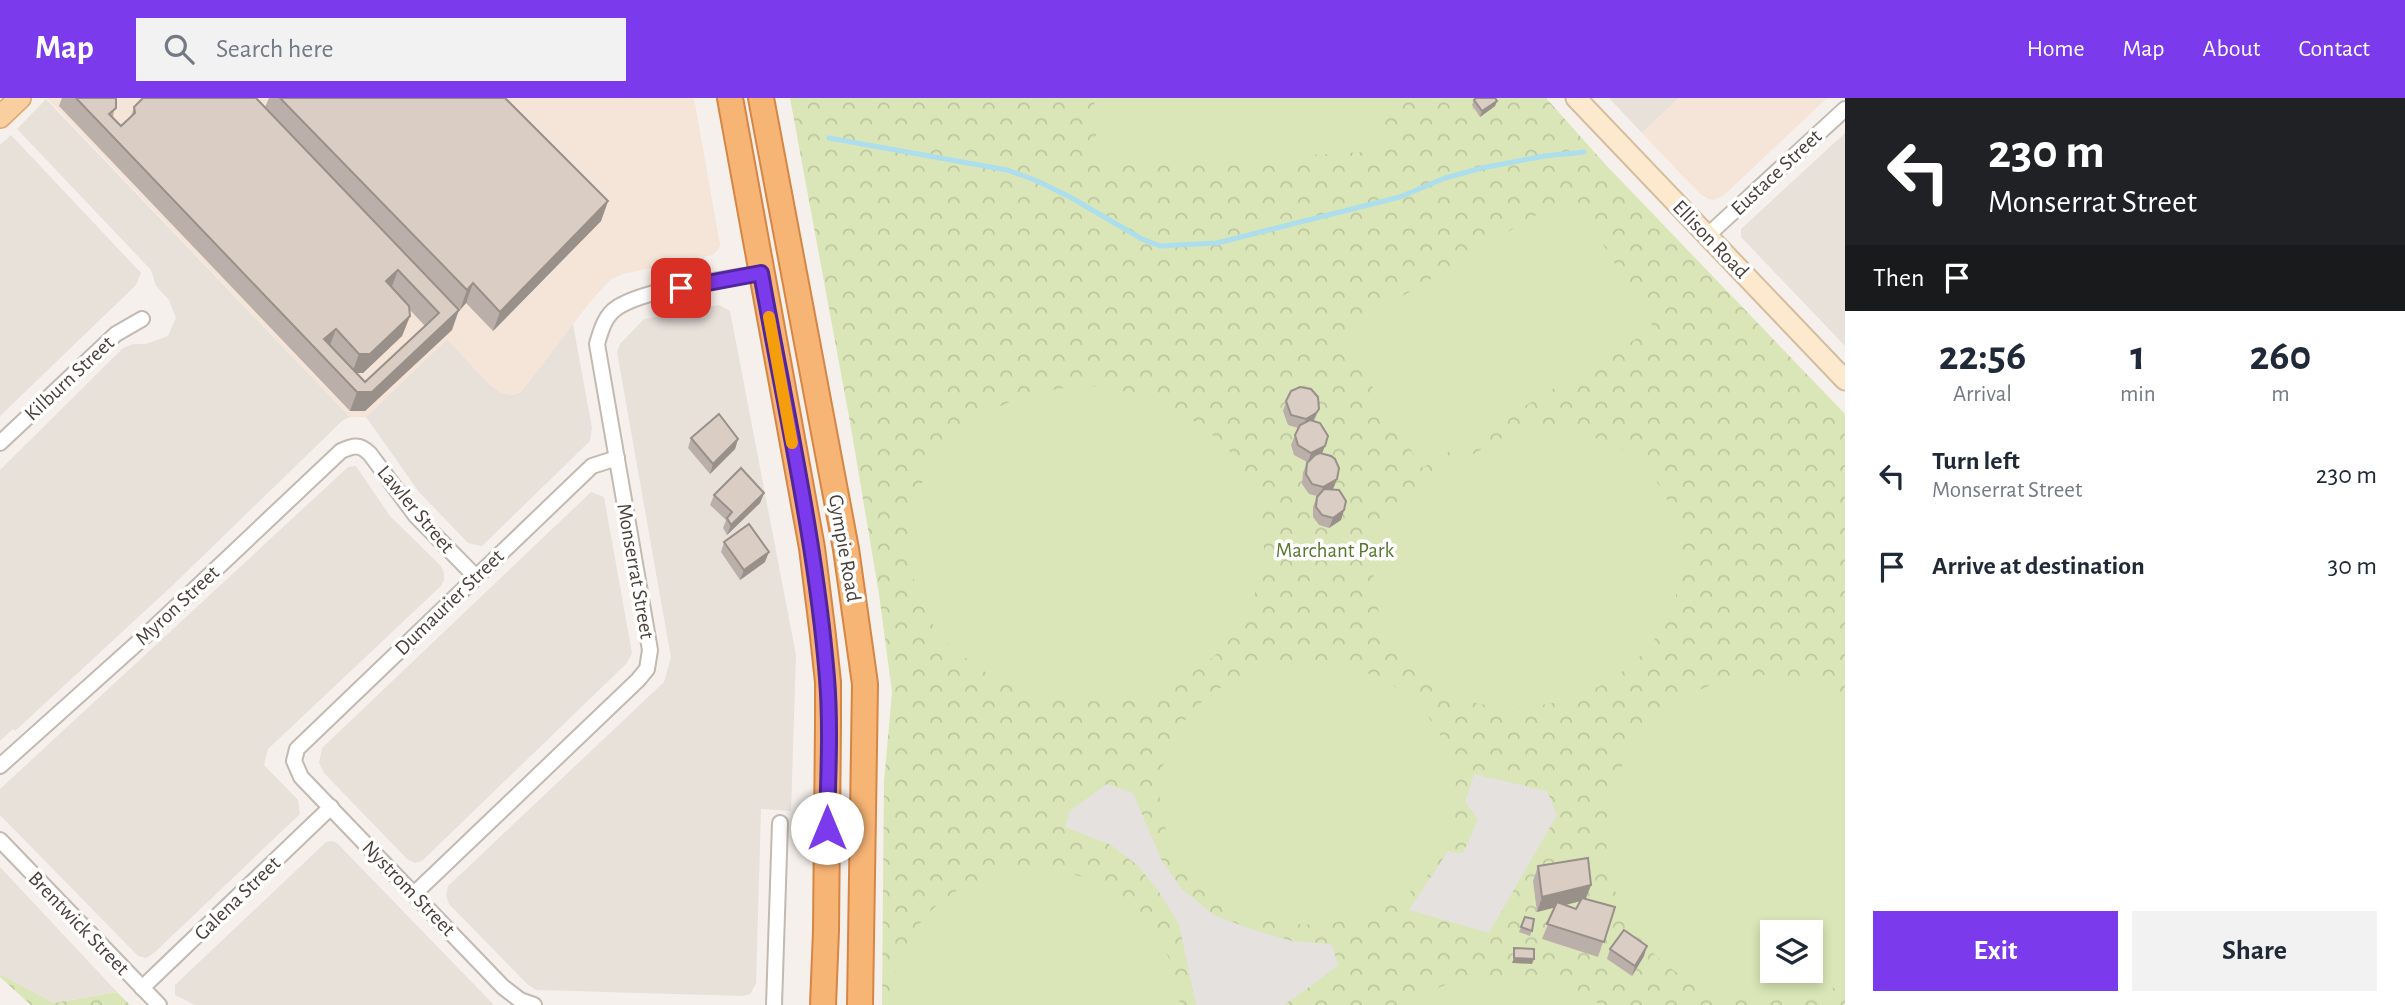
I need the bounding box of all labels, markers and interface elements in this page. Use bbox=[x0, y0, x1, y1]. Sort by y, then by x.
search box bbox=[136, 18, 626, 81]
icon: search bbox=[160, 30, 198, 68]
text: Map bbox=[35, 32, 94, 65]
text: Search here bbox=[216, 36, 334, 62]
text: Home bbox=[2027, 37, 2085, 61]
text: Map bbox=[2123, 37, 2165, 61]
text: About bbox=[2203, 37, 2260, 61]
text: Contact bbox=[2298, 37, 2370, 61]
street label: Eustace Street bbox=[1727, 125, 1826, 219]
icon: left bbox=[1873, 126, 1964, 217]
text: 230 m bbox=[1988, 128, 2105, 177]
text: Monserrat Street bbox=[1988, 186, 2197, 218]
street label: Ellison Road bbox=[1669, 196, 1753, 283]
pin bbox=[651, 258, 711, 318]
icon: arrive bbox=[1938, 259, 1976, 297]
text: Then bbox=[1873, 265, 1924, 291]
icon: arrive bbox=[662, 269, 700, 307]
street label: Kilburn Street bbox=[21, 332, 118, 425]
text: 22:56 bbox=[1939, 335, 2026, 377]
text: 1 bbox=[2130, 335, 2145, 377]
text: 260 bbox=[2249, 335, 2311, 377]
text: Arrival bbox=[1953, 383, 2012, 406]
text: min bbox=[2120, 383, 2156, 406]
text: m bbox=[2271, 383, 2290, 406]
text: Turn left bbox=[1932, 448, 2020, 474]
icon: left bbox=[1873, 457, 1911, 495]
street label: Lawler Street bbox=[373, 462, 458, 557]
text: 230 m bbox=[2316, 462, 2377, 488]
text: Monserrat Street bbox=[1932, 479, 2082, 502]
street label: Gympie Road bbox=[825, 493, 864, 604]
street label: Monserrat Street bbox=[613, 502, 658, 641]
park label: Marchant Park bbox=[1276, 540, 1395, 561]
street label: Dumaurier Street bbox=[391, 545, 508, 659]
icon: arrive bbox=[1873, 548, 1911, 586]
text: Arrive at destination bbox=[1932, 553, 2145, 579]
text: 30 m bbox=[2327, 553, 2377, 579]
street label: Myron Street bbox=[132, 561, 223, 649]
position arrow bbox=[790, 791, 864, 865]
street label: Nystrom Street bbox=[358, 837, 459, 940]
street label: Galena Street bbox=[190, 852, 285, 944]
street label: Brentwick Street bbox=[24, 868, 133, 979]
button: Exit bbox=[1873, 911, 2118, 991]
button: Share bbox=[2132, 911, 2377, 991]
map controls bbox=[1760, 920, 1823, 983]
button: layers bbox=[1760, 920, 1823, 983]

